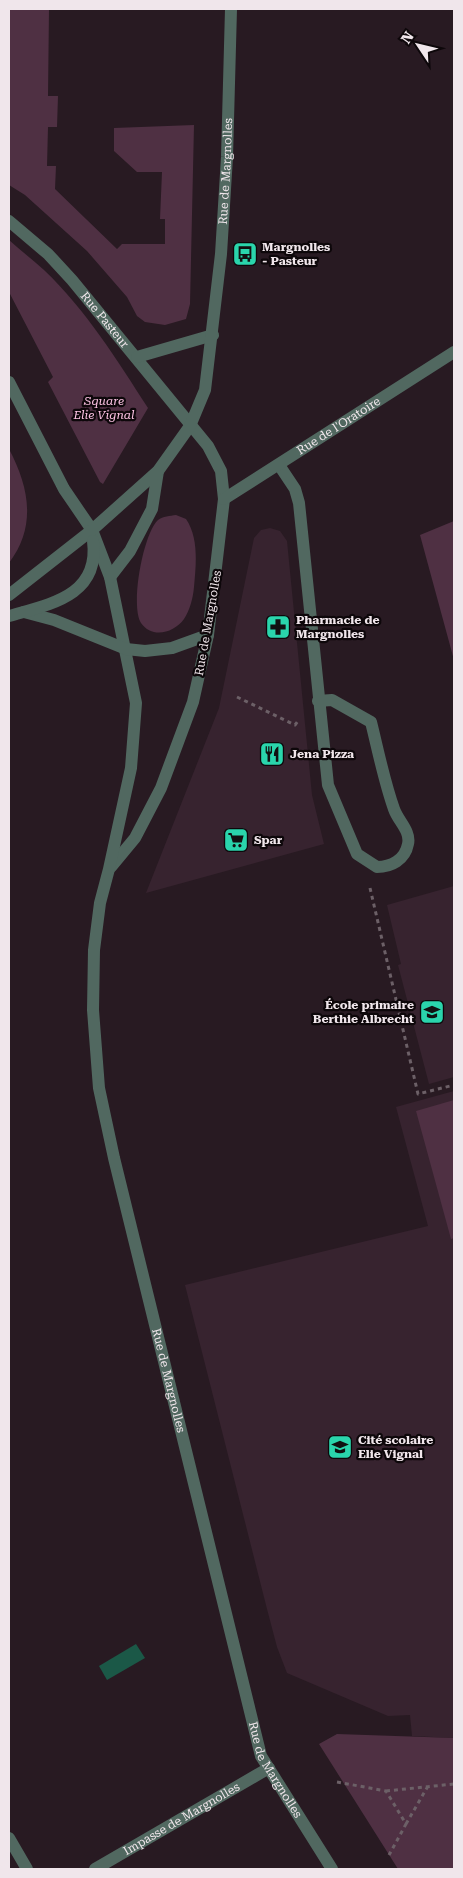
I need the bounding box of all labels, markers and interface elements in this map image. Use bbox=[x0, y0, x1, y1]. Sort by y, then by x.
north arrow bbox=[393, 20, 443, 70]
text: N bbox=[398, 28, 417, 47]
street label: Rue de Margnolles bbox=[216, 117, 235, 225]
place label: Margnolles - Pasteur bbox=[262, 240, 330, 268]
bus stop icon: Margnolles - Pasteur bbox=[232, 241, 258, 267]
street label: Rue Pasteur bbox=[78, 289, 132, 351]
park label: Square Elie Vignal bbox=[72, 394, 135, 422]
street label: Rue de l'Oratoire bbox=[294, 394, 383, 458]
street label: Rue de Margnolles bbox=[192, 569, 224, 677]
place label: Pharmacie de Margnolles bbox=[296, 613, 379, 641]
pharmacy icon: Pharmacie de Margnolles bbox=[265, 614, 291, 640]
restaurant icon: Jena Pizza bbox=[259, 741, 285, 767]
place label: Jena Pizza bbox=[290, 747, 354, 761]
supermarket icon: Spar bbox=[223, 827, 249, 853]
place label: Spar bbox=[254, 833, 283, 847]
place label: École primaire Berthie Albrecht bbox=[313, 998, 414, 1026]
school or university icon: École primaire Berthie Albrecht bbox=[419, 999, 445, 1025]
street label: Rue de Margnolles bbox=[149, 1327, 188, 1434]
place label: Cité scolaire Elie Vignal bbox=[358, 1433, 433, 1461]
school or university icon: Cité scolaire Elie Vignal bbox=[327, 1434, 353, 1460]
street label: Rue de Margnolles bbox=[246, 1720, 305, 1821]
street label: Impasse de Margnolles bbox=[121, 1779, 242, 1858]

